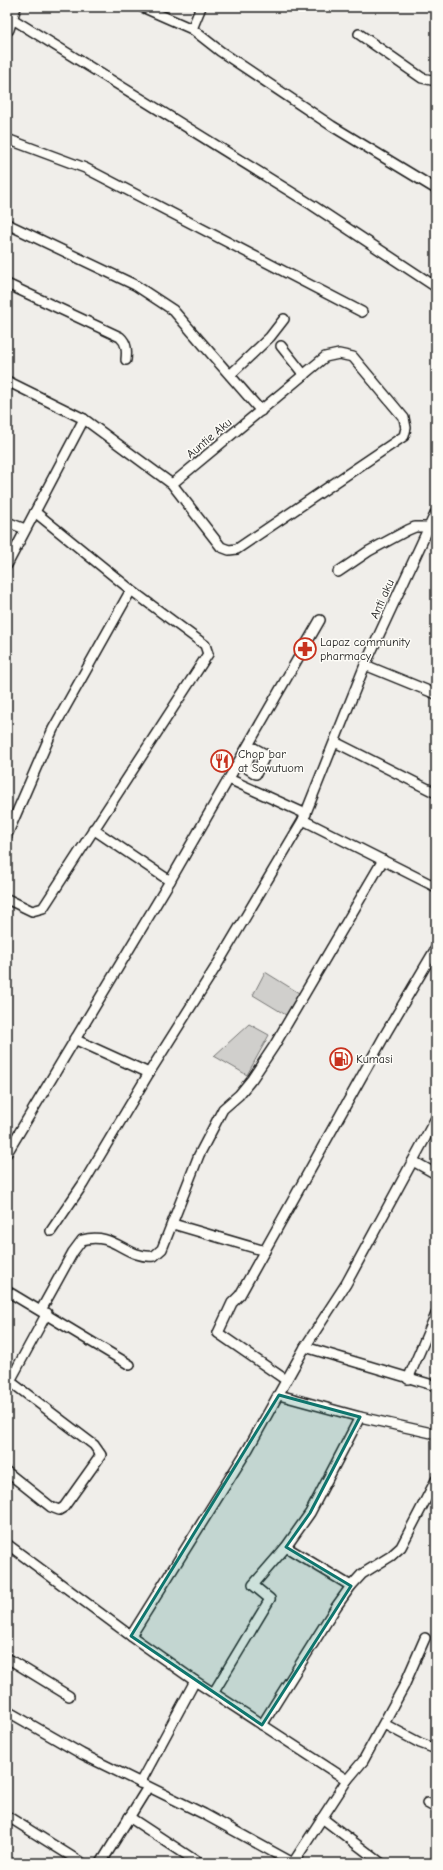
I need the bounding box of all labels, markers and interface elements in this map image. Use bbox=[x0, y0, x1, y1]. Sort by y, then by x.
street label: Auntie Aku bbox=[183, 415, 235, 461]
street label: Anti aku bbox=[367, 577, 397, 621]
place label: Lapaz community pharmacy bbox=[320, 635, 411, 663]
pharmacy icon: Lapaz community pharmacy bbox=[292, 636, 318, 662]
place label: Chop bar at Sowutuom bbox=[238, 747, 304, 775]
restaurant icon: Chop bar at Sowutuom bbox=[209, 748, 235, 774]
fuel station icon: Kumasi bbox=[328, 1046, 354, 1072]
place label: Kumasi bbox=[356, 1052, 393, 1066]

